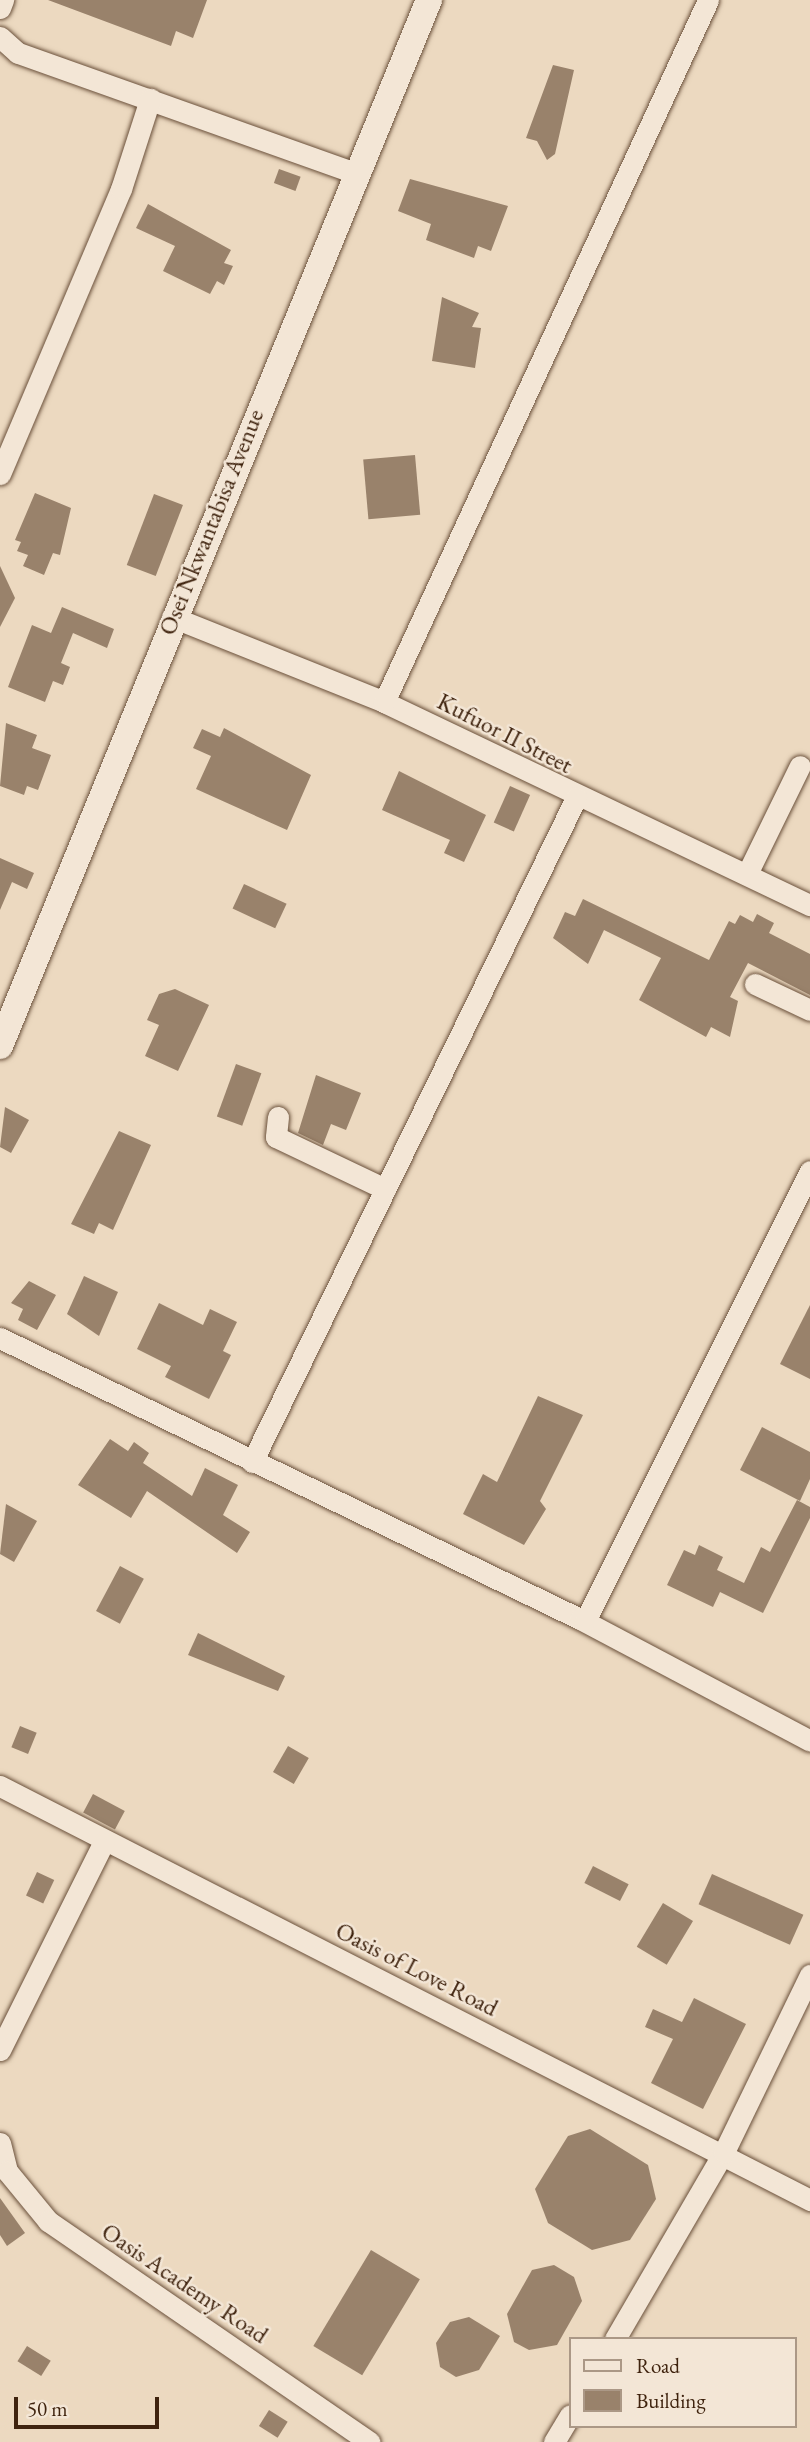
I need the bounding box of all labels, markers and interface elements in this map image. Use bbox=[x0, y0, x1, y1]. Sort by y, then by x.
street label: Osei Nkwantabisa Avenue bbox=[152, 405, 270, 639]
street label: Kufuor II Street bbox=[433, 687, 577, 779]
street label: Oasis of Love Road bbox=[331, 1916, 503, 2022]
street label: Oasis Academy Road bbox=[96, 2217, 274, 2349]
legend bbox=[568, 2337, 796, 2428]
text: Road bbox=[636, 2352, 680, 2379]
scale bar bbox=[18, 2382, 163, 2426]
text: Building bbox=[636, 2387, 706, 2414]
text: 50 m bbox=[27, 2395, 68, 2422]

